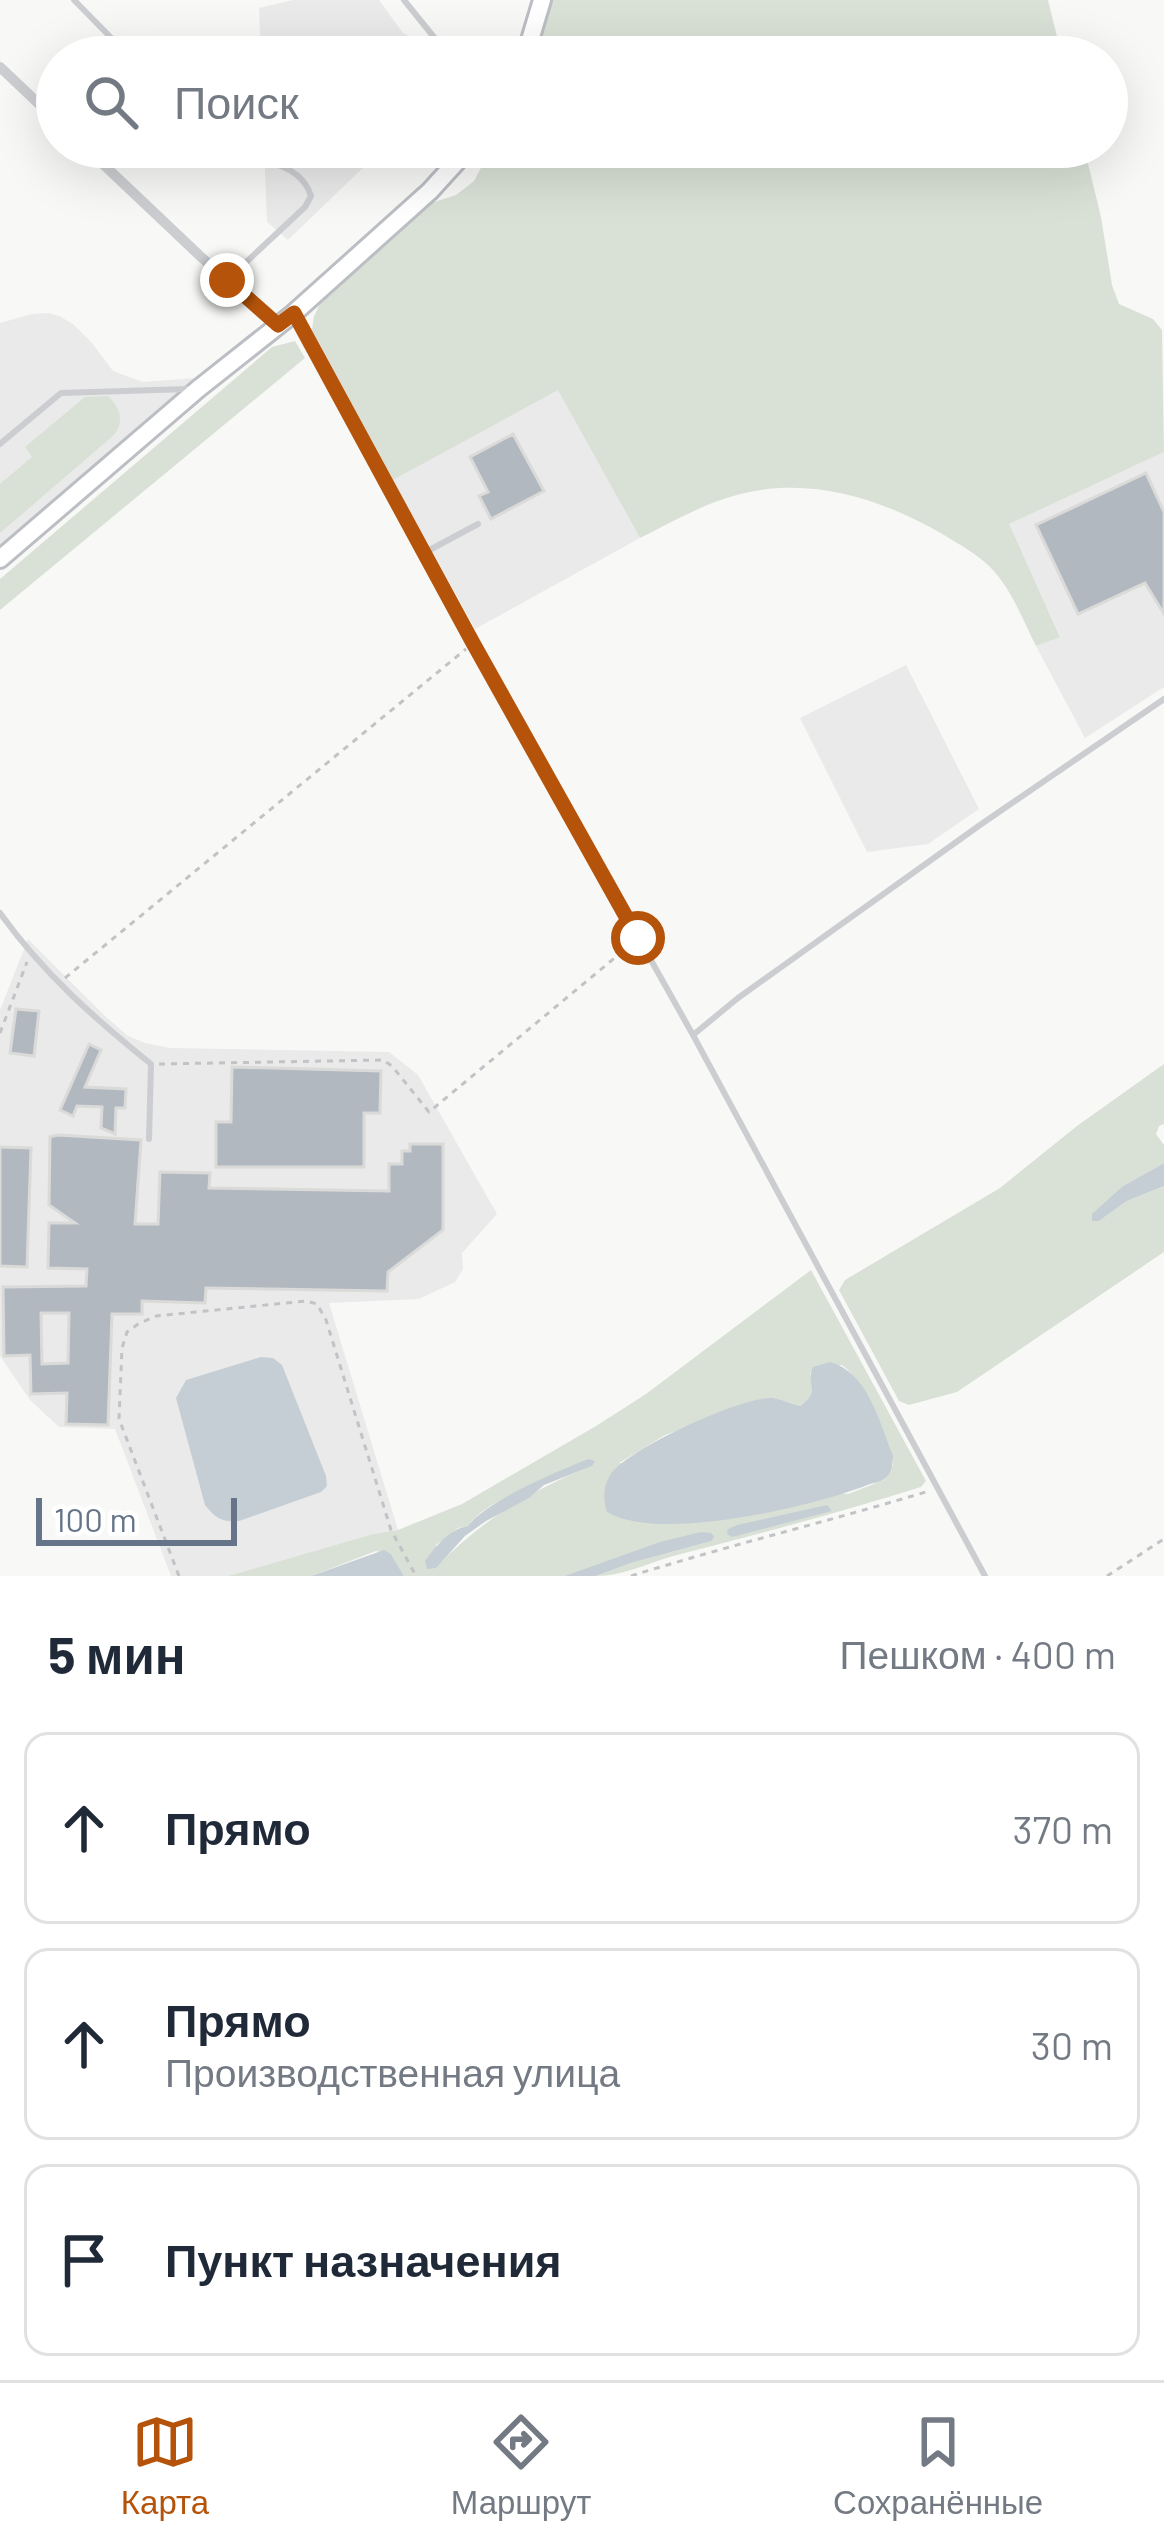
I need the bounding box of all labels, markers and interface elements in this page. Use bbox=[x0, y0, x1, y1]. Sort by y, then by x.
search box bbox=[36, 36, 1128, 168]
icon: search bbox=[78, 69, 144, 135]
text: Поиск bbox=[174, 74, 299, 128]
route end bbox=[200, 253, 254, 307]
route start bbox=[611, 911, 665, 965]
scale bar bbox=[36, 1492, 237, 1545]
text: 100 m bbox=[54, 1499, 137, 1539]
text: 5 мин bbox=[48, 1623, 186, 1684]
text: Пешком · 400 m bbox=[840, 1630, 1116, 1677]
icon: ahead bbox=[51, 1795, 117, 1861]
text: Прямо bbox=[165, 1800, 311, 1854]
text: 370 m bbox=[1012, 1805, 1113, 1852]
text: Прямо bbox=[165, 1992, 311, 2046]
icon: ahead bbox=[51, 2011, 117, 2077]
text: 30 m bbox=[1031, 2021, 1113, 2068]
text: Производственная улица bbox=[165, 2048, 620, 2095]
icon: arrive bbox=[51, 2227, 117, 2293]
text: Пункт назначения bbox=[165, 2232, 562, 2286]
tab: Карта bbox=[121, 2409, 209, 2522]
tab: Маршрут bbox=[451, 2409, 591, 2522]
tab: Сохранённые bbox=[833, 2409, 1043, 2522]

